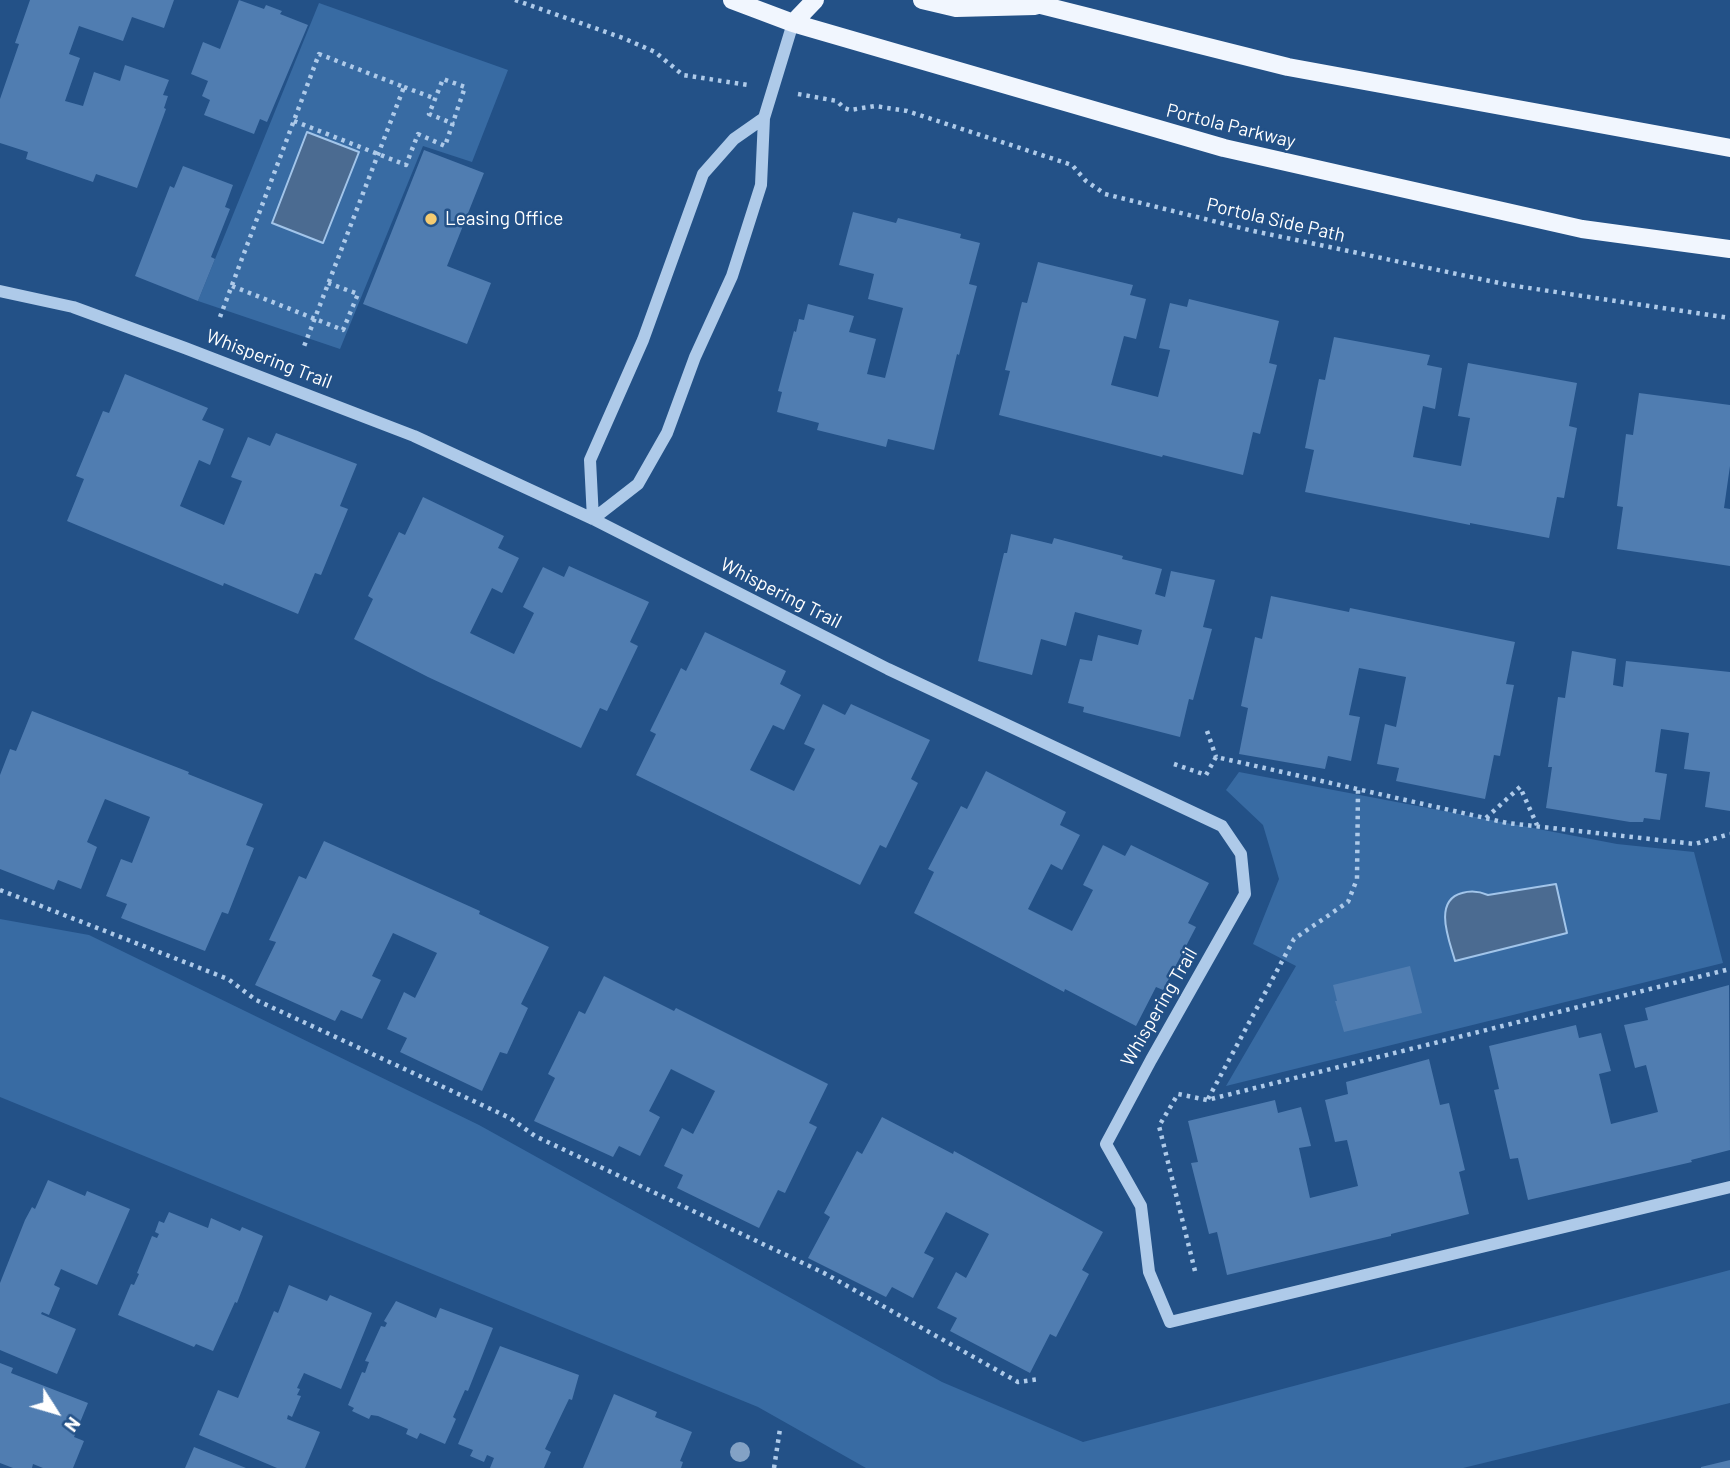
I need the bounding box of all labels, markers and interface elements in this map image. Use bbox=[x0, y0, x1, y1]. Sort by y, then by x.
street label: Portola Parkway bbox=[1164, 99, 1298, 153]
street label: Portola Side Path bbox=[1204, 193, 1348, 247]
place label: Leasing Office bbox=[445, 208, 563, 230]
marker: Leasing Office bbox=[423, 211, 439, 227]
street label: Whispering Trail bbox=[203, 325, 335, 393]
street label: Whispering Trail bbox=[717, 553, 845, 633]
street label: Whispering Trail bbox=[1116, 944, 1202, 1070]
north arrow bbox=[21, 1377, 91, 1447]
text: N bbox=[60, 1413, 86, 1437]

